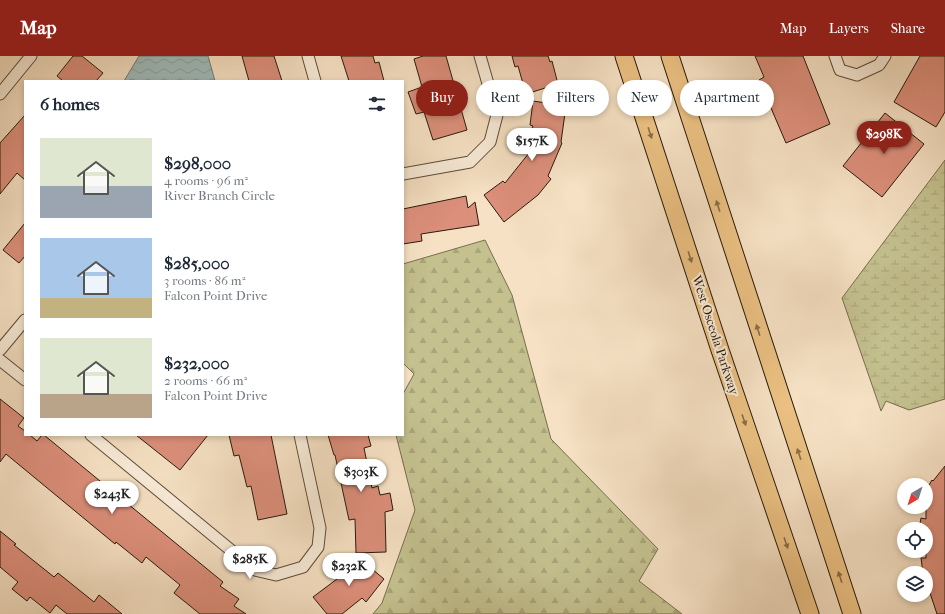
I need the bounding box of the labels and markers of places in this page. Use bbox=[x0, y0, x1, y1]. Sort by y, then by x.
pin: $298K bbox=[856, 121, 912, 155]
pin: $157K bbox=[504, 128, 560, 162]
pin: $303K bbox=[333, 459, 389, 493]
pin: $243K bbox=[84, 481, 140, 515]
pin: $285K bbox=[222, 546, 278, 580]
pin: $232K bbox=[321, 553, 377, 587]

